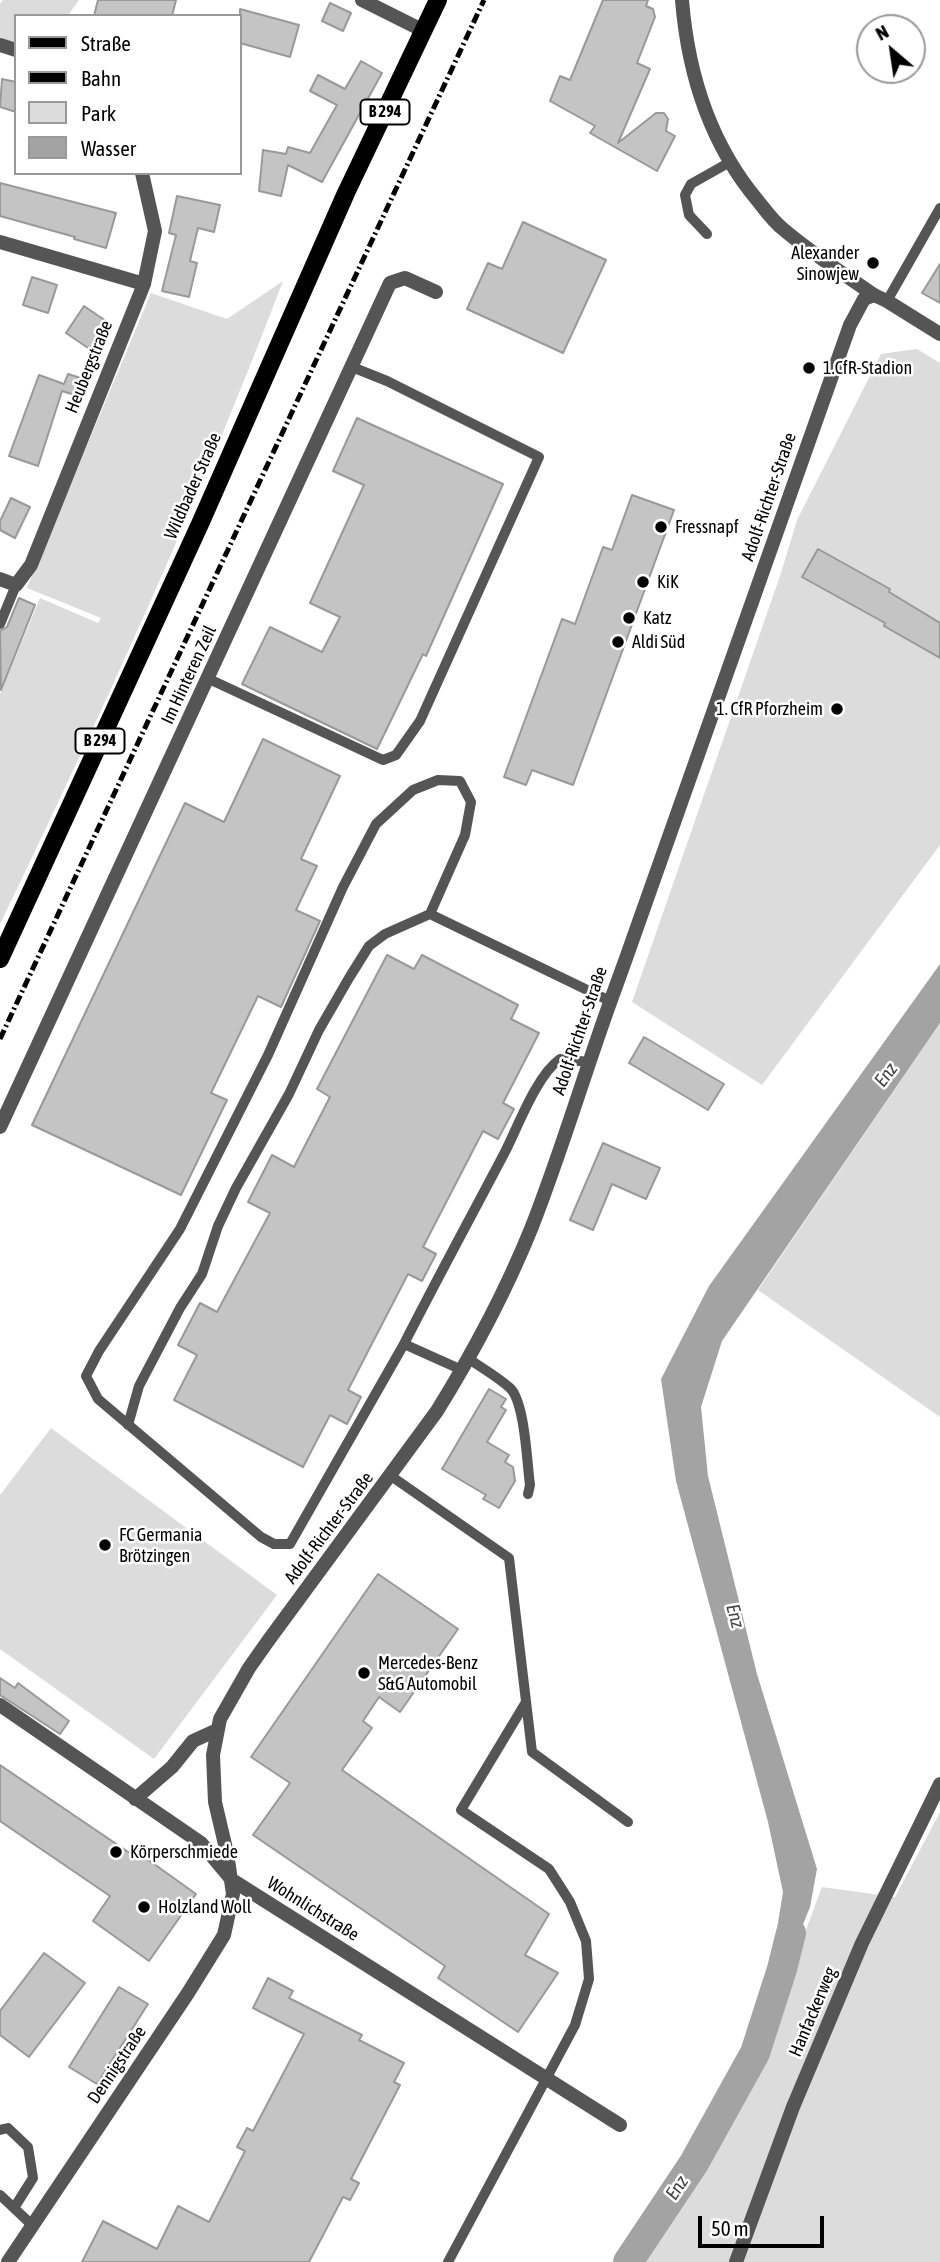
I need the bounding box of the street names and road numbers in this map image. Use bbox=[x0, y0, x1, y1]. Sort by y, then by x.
road number: B 294 bbox=[360, 100, 410, 124]
street label: Heubergstraße bbox=[61, 318, 117, 416]
street label: Wildbader Straße bbox=[160, 429, 226, 543]
street label: Adolf-Richter-Straße bbox=[737, 430, 801, 564]
street label: Im Hinteren Zeil bbox=[157, 622, 221, 728]
road number: B 294 bbox=[76, 728, 124, 754]
street label: Adolf-Richter-Straße bbox=[548, 964, 612, 1098]
street label: Adolf-Richter-Straße bbox=[280, 1468, 378, 1588]
street label: Wohnlichstraße bbox=[263, 1872, 363, 1946]
street label: Hanfackerweg bbox=[784, 1964, 842, 2060]
street label: Dennigstraße bbox=[83, 2022, 151, 2108]

